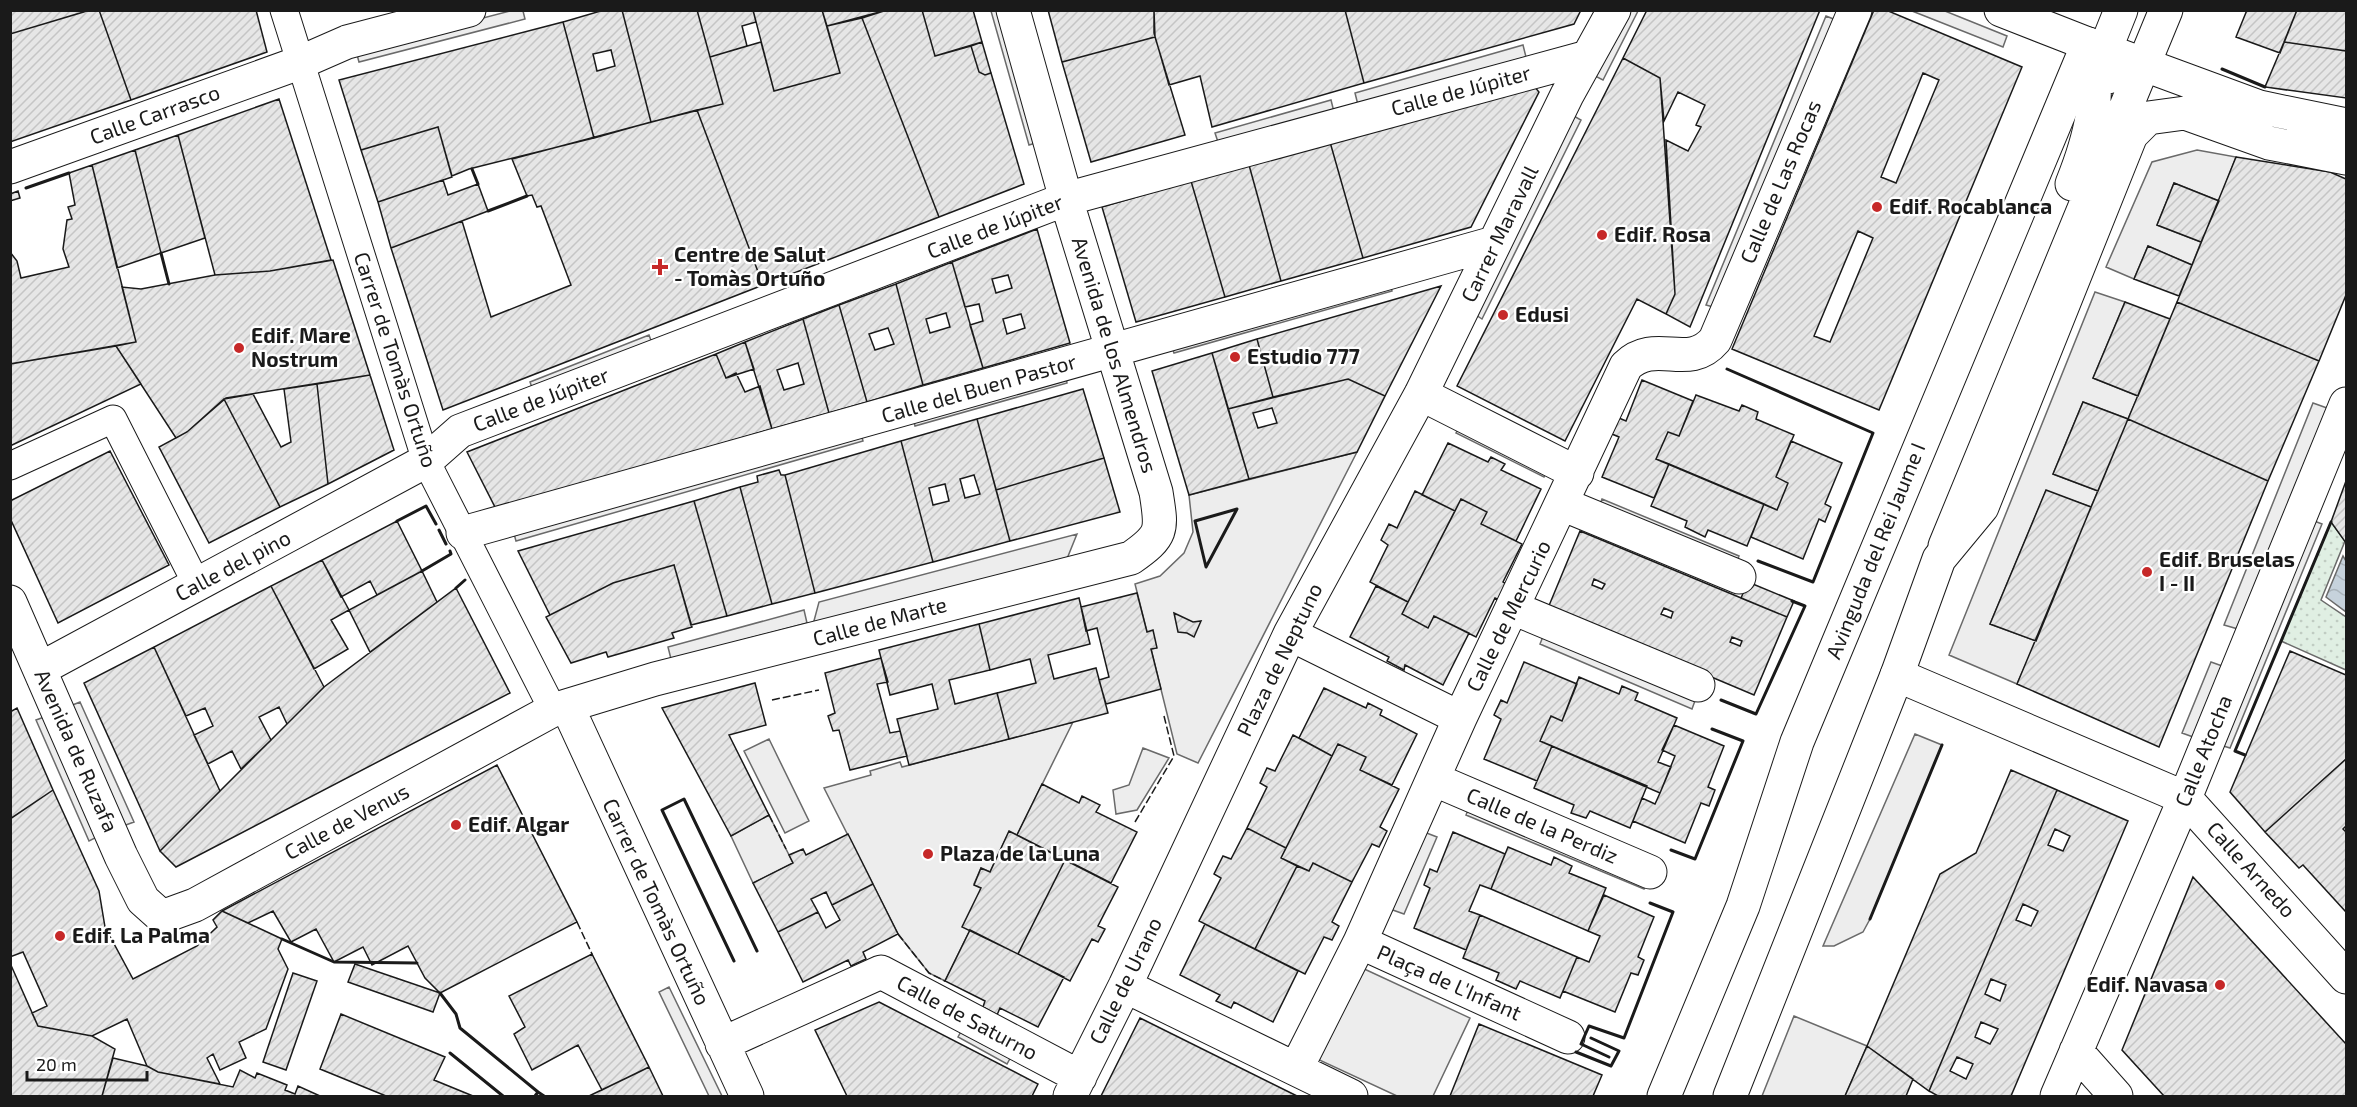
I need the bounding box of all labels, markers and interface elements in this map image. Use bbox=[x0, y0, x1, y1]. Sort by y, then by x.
street label: Calle de Júpiter bbox=[1388, 59, 1534, 120]
street label: Calle Carrasco bbox=[86, 79, 223, 149]
street label: Calle de Las Rocas bbox=[1734, 96, 1825, 267]
street label: Carrer Maravall bbox=[1455, 160, 1543, 306]
street label: Calle de Júpiter bbox=[923, 188, 1067, 263]
place label: Edif. Rocablanca bbox=[1889, 193, 2052, 218]
marker: Edif. Rocablanca bbox=[1870, 200, 1884, 214]
place label: Edif. Rosa bbox=[1614, 221, 1711, 246]
marker: Edif. Rosa bbox=[1595, 228, 1609, 242]
street label: Avenida de los Almendros bbox=[1068, 234, 1163, 476]
place label: Centre de Salut - Tomàs Ortuño bbox=[674, 241, 826, 290]
street label: Carrer de Tomàs Ortuño bbox=[350, 249, 443, 470]
marker: Centre de Salut - Tomàs Ortuño bbox=[651, 258, 669, 276]
place label: Edusi bbox=[1515, 301, 1569, 326]
marker: Edusi bbox=[1496, 308, 1510, 322]
place label: Edif. Mare Nostrum bbox=[251, 322, 351, 371]
marker: Edif. Mare Nostrum bbox=[232, 341, 246, 355]
place label: Estudio 777 bbox=[1247, 343, 1360, 368]
street label: Calle del Buen Pastor bbox=[878, 348, 1079, 427]
marker: Estudio 777 bbox=[1228, 350, 1242, 364]
street label: Calle de Júpiter bbox=[469, 361, 613, 436]
street label: Avinguda del Rei Jaume I bbox=[1820, 439, 1929, 662]
street label: Calle del pino bbox=[170, 524, 294, 606]
street label: Calle de Mercurio bbox=[1460, 535, 1555, 695]
place label: Edif. Bruselas I - II bbox=[2159, 546, 2295, 595]
marker: Edif. Bruselas I - II bbox=[2140, 565, 2154, 579]
street label: Plaza de Neptuno bbox=[1231, 579, 1327, 740]
street label: Calle de Marte bbox=[810, 591, 949, 650]
street label: Avenida de Ruzafa bbox=[30, 665, 124, 836]
street label: Calle Atocha bbox=[2169, 691, 2236, 810]
street label: Calle de Venus bbox=[280, 777, 413, 864]
street label: Calle de la Perdiz bbox=[1463, 781, 1622, 868]
street label: Carrer de Tomàs Ortuño bbox=[598, 794, 716, 1009]
place label: Edif. Algar bbox=[468, 811, 569, 836]
street label: Calle Arnedo bbox=[2203, 816, 2302, 922]
marker: Edif. Algar bbox=[449, 818, 463, 832]
place label: Plaza de la Luna bbox=[940, 840, 1100, 865]
marker: Plaza de la Luna bbox=[921, 847, 935, 861]
street label: Calle de Urano bbox=[1083, 913, 1166, 1048]
place label: Edif. La Palma bbox=[72, 922, 210, 947]
marker: Edif. La Palma bbox=[53, 929, 67, 943]
street label: Plaça de L'Infant bbox=[1373, 939, 1526, 1026]
street label: Calle de Saturno bbox=[893, 969, 1042, 1064]
place label: Edif. Navasa bbox=[2086, 971, 2208, 996]
marker: Edif. Navasa bbox=[2213, 978, 2227, 992]
scale bar bbox=[27, 1044, 147, 1082]
text: 20 m bbox=[36, 1053, 77, 1075]

